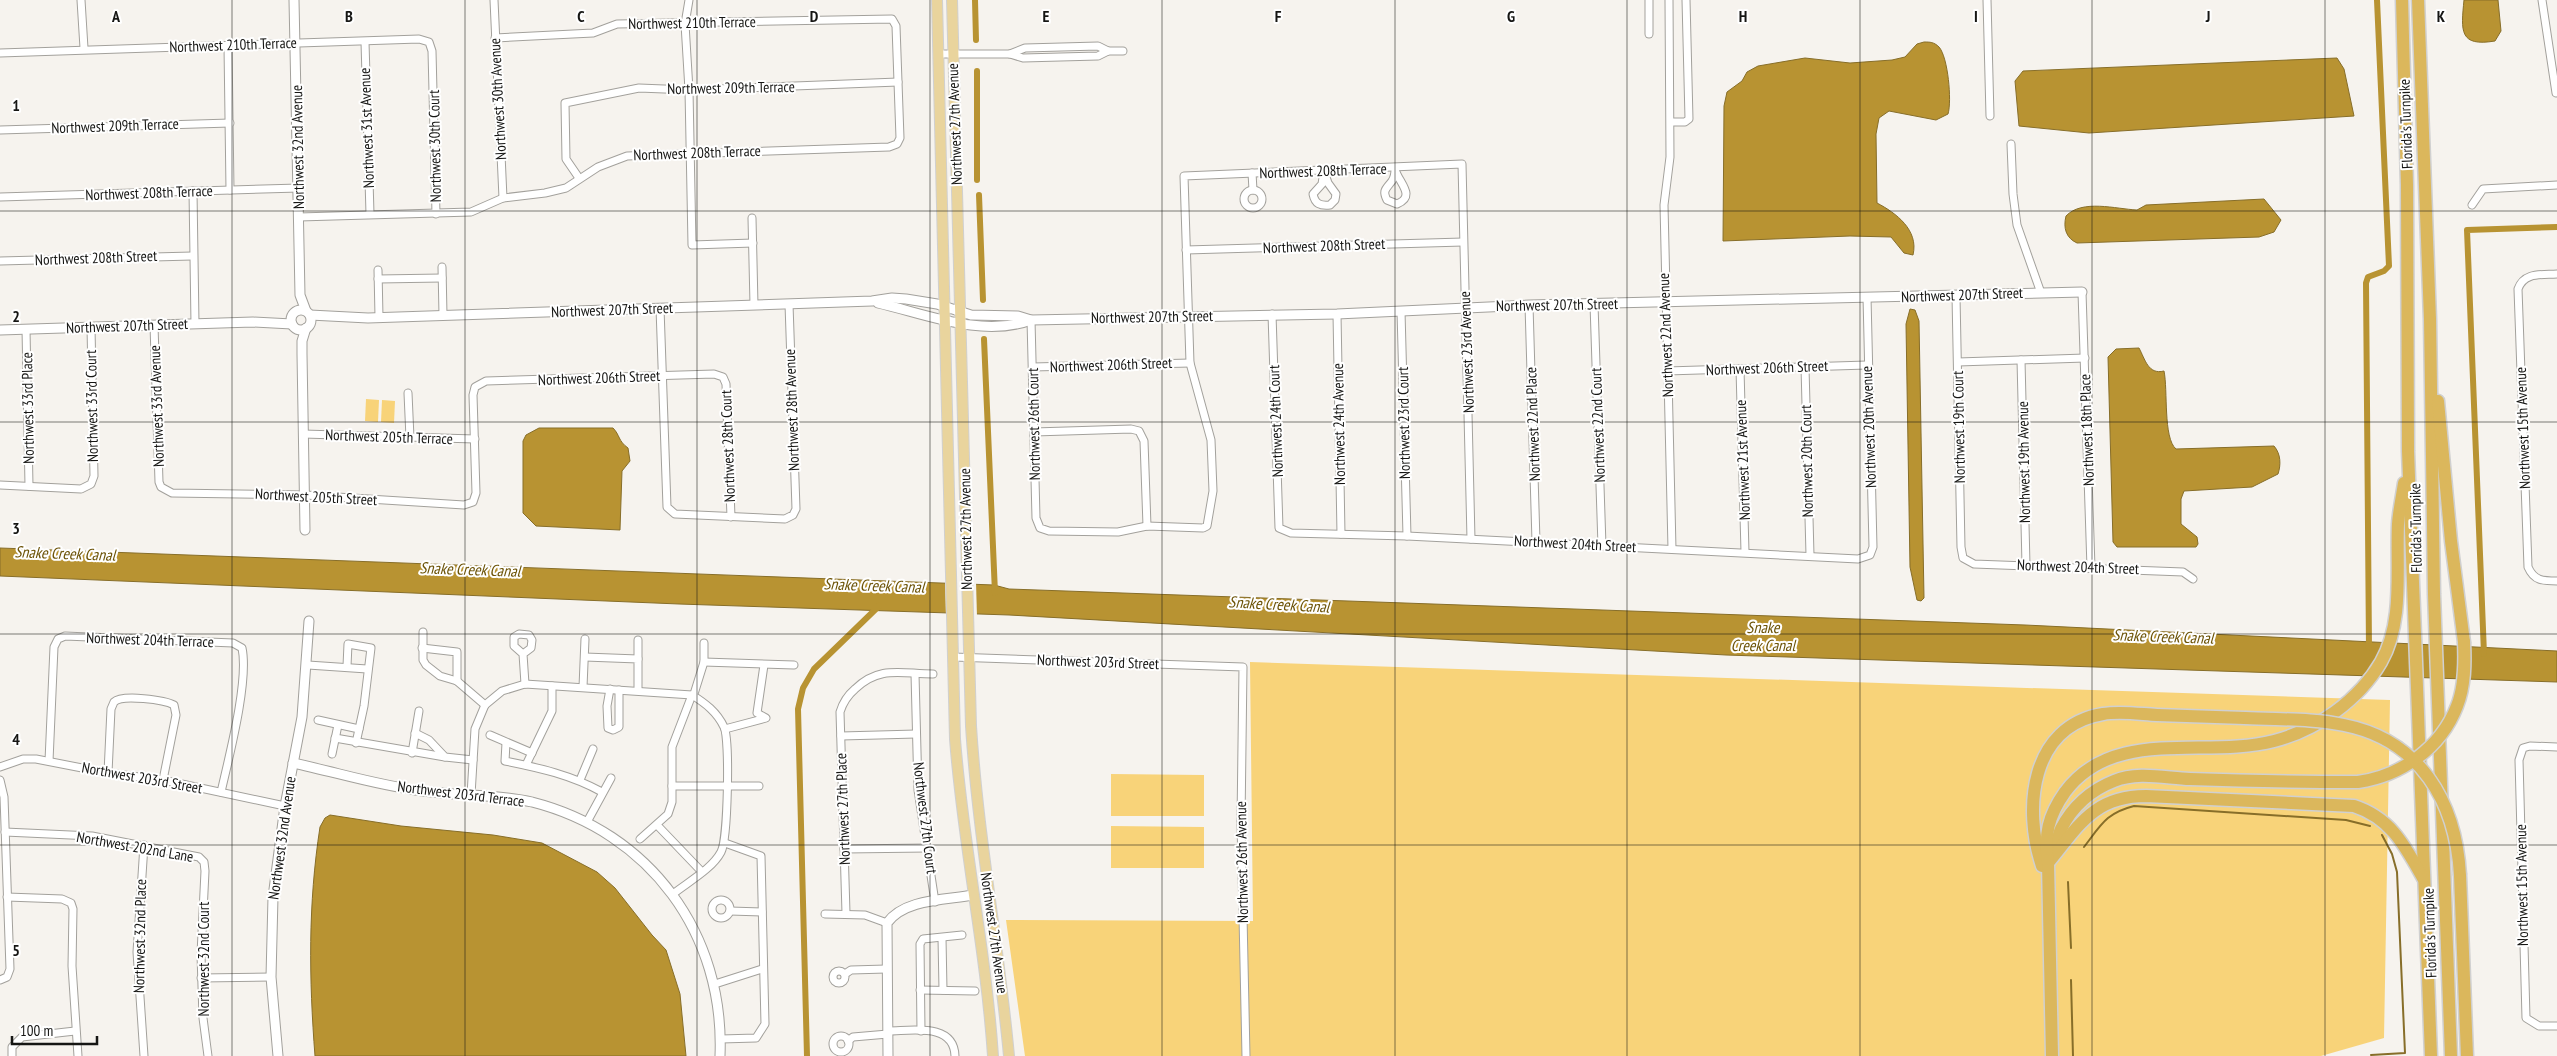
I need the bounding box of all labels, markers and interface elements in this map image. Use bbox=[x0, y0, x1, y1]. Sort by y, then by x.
text: A bbox=[111, 6, 121, 26]
text: B bbox=[345, 6, 353, 26]
text: C bbox=[577, 6, 585, 26]
text: D bbox=[810, 6, 819, 26]
text: E bbox=[1043, 6, 1050, 26]
text: F bbox=[1275, 6, 1282, 26]
text: G bbox=[1507, 6, 1515, 26]
text: H bbox=[1739, 6, 1747, 26]
text: I bbox=[1974, 6, 1978, 26]
text: J bbox=[2205, 6, 2210, 26]
text: K bbox=[2437, 6, 2446, 26]
street label: Northwest 210th Terrace bbox=[628, 12, 756, 33]
street label: Northwest 210th Terrace bbox=[169, 33, 297, 56]
street label: Northwest 30th Avenue bbox=[485, 38, 510, 160]
street label: Northwest 27th Avenue bbox=[943, 63, 966, 185]
street label: Northwest 31st Avenue bbox=[355, 68, 378, 189]
street label: Northwest 209th Terrace bbox=[667, 77, 795, 98]
street label: Florida's Turnpike bbox=[2394, 79, 2417, 169]
street label: Northwest 32nd Avenue bbox=[287, 85, 308, 209]
street label: Northwest 30th Court bbox=[424, 90, 445, 202]
text: 1 bbox=[12, 95, 20, 115]
street label: Northwest 209th Terrace bbox=[51, 114, 179, 137]
street label: Northwest 208th Terrace bbox=[633, 141, 761, 164]
street label: Northwest 208th Terrace bbox=[1259, 159, 1387, 182]
street label: Northwest 208th Terrace bbox=[85, 181, 213, 204]
street label: Northwest 208th Street bbox=[1263, 234, 1385, 257]
street label: Northwest 208th Street bbox=[35, 246, 157, 269]
street label: Northwest 22nd Avenue bbox=[1654, 273, 1677, 397]
street label: Northwest 207th Street bbox=[1901, 283, 2023, 306]
street label: Northwest 23rd Avenue bbox=[1455, 291, 1478, 413]
street label: Northwest 207th Street bbox=[1496, 294, 1618, 315]
street label: Northwest 207th Street bbox=[551, 298, 673, 321]
text: 2 bbox=[12, 306, 20, 326]
street label: Northwest 207th Street bbox=[1091, 306, 1213, 327]
street label: Northwest 207th Street bbox=[66, 314, 188, 337]
street label: Northwest 33rd Avenue bbox=[145, 345, 168, 467]
street label: Northwest 28th Avenue bbox=[780, 349, 803, 471]
street label: Northwest 33rd Court bbox=[81, 350, 102, 462]
street label: Northwest 33rd Place bbox=[17, 352, 38, 464]
street label: Northwest 206th Street bbox=[1050, 353, 1172, 376]
street label: Northwest 206th Street bbox=[1706, 356, 1828, 379]
street label: Northwest 24th Avenue bbox=[1328, 363, 1349, 485]
street label: Northwest 24th Court bbox=[1264, 364, 1287, 478]
street label: Northwest 206th Street bbox=[538, 366, 660, 389]
street label: Northwest 20th Avenue bbox=[1857, 366, 1880, 488]
street label: Northwest 23rd Court bbox=[1393, 367, 1414, 479]
street label: Northwest 22nd Place bbox=[1521, 367, 1544, 481]
street label: Northwest 22nd Court bbox=[1586, 367, 1609, 483]
street label: Northwest 15th Avenue bbox=[2511, 367, 2534, 489]
street label: Northwest 26th Court bbox=[1023, 368, 1044, 480]
street label: Northwest 19th Court bbox=[1948, 371, 1969, 483]
street label: Northwest 18th Place bbox=[2075, 374, 2098, 486]
street label: Northwest 28th Court bbox=[716, 389, 739, 503]
street label: Northwest 21st Avenue bbox=[1731, 400, 1754, 521]
street label: Northwest 19th Avenue bbox=[2013, 401, 2034, 523]
street label: Northwest 20th Court bbox=[1796, 405, 1817, 517]
street label: Northwest 205th Terrace bbox=[325, 425, 453, 448]
street label: Northwest 27th Avenue bbox=[955, 468, 976, 590]
street label: Florida's Turnpike bbox=[2405, 483, 2426, 573]
street label: Northwest 205th Street bbox=[254, 484, 378, 509]
text: 3 bbox=[12, 518, 20, 538]
street label: Northwest 204th Street bbox=[1513, 531, 1637, 556]
water label: Snake Creek Canal bbox=[14, 541, 117, 565]
street label: Northwest 204th Street bbox=[2017, 555, 2139, 578]
water label: Snake Creek Canal bbox=[419, 557, 522, 581]
water label: Snake Creek Canal bbox=[823, 573, 926, 597]
water label: Snake Creek Canal bbox=[1228, 591, 1331, 617]
water label: Snake Creek Canal bbox=[1731, 617, 1797, 655]
water label: Snake Creek Canal bbox=[2112, 624, 2215, 648]
street label: Northwest 204th Terrace bbox=[86, 628, 214, 651]
street label: Northwest 203rd Street bbox=[1037, 650, 1159, 673]
text: 4 bbox=[12, 729, 20, 749]
street label: Northwest 27th Place bbox=[831, 753, 854, 865]
street label: Northwest 203rd Street bbox=[80, 758, 204, 797]
street label: Northwest 27th Court bbox=[909, 761, 942, 875]
street label: Northwest 32nd Avenue bbox=[263, 775, 300, 901]
street label: Northwest 203rd Terrace bbox=[397, 776, 526, 811]
street label: Northwest 26th Avenue bbox=[1231, 801, 1252, 923]
street label: Northwest 15th Avenue bbox=[2511, 824, 2532, 946]
street label: Northwest 202nd Lane bbox=[75, 827, 195, 866]
street label: Northwest 27th Avenue bbox=[977, 871, 1012, 995]
street label: Northwest 32nd Place bbox=[129, 879, 150, 993]
street label: Florida's Turnpike bbox=[2418, 888, 2441, 978]
street label: Northwest 32nd Court bbox=[194, 902, 213, 1016]
text: 5 bbox=[12, 940, 20, 960]
scale bar bbox=[12, 1014, 98, 1046]
text: 100 m bbox=[20, 1021, 53, 1040]

